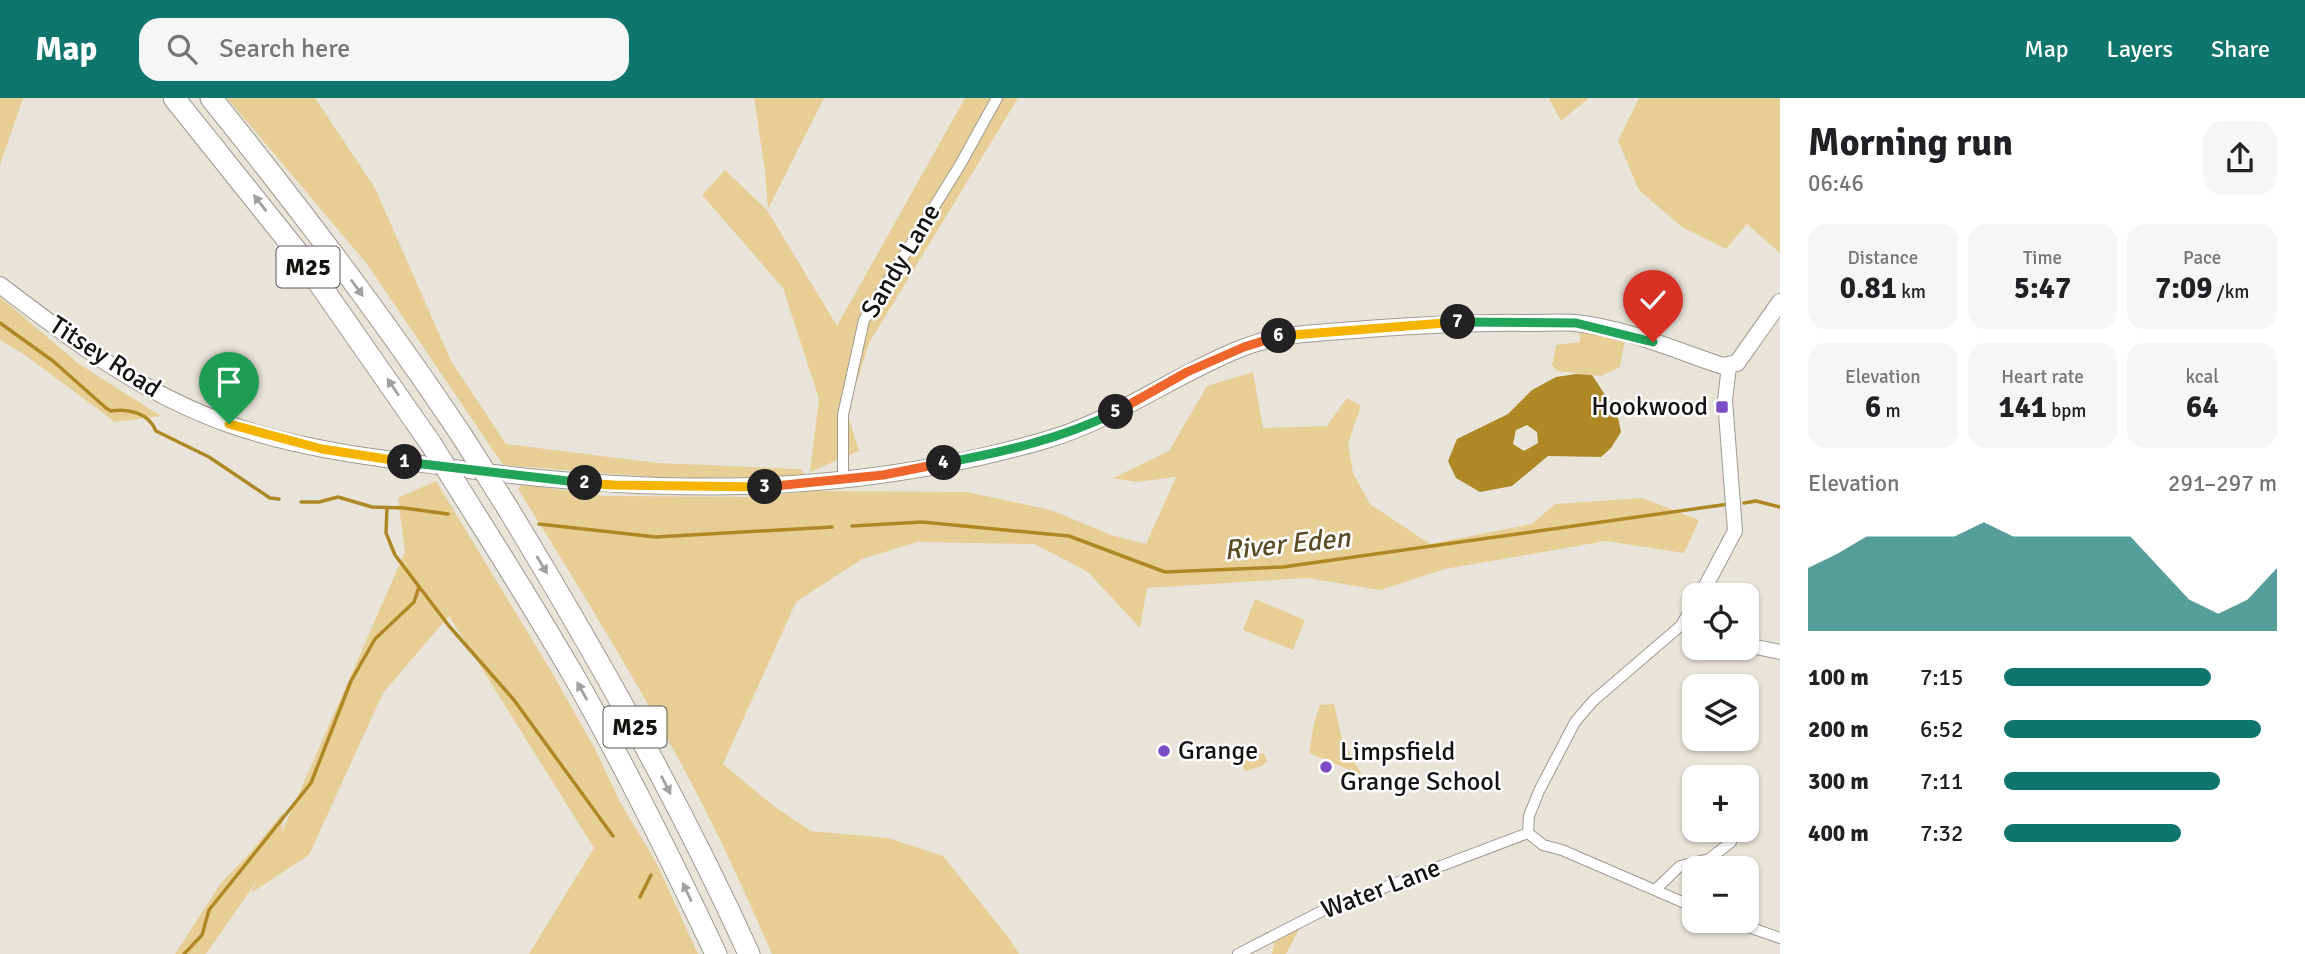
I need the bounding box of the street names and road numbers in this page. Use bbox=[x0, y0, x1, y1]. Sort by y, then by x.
street label: Sandy Lane bbox=[855, 198, 947, 324]
road number: M25 bbox=[276, 246, 340, 288]
street label: Titsey Road bbox=[43, 309, 167, 405]
road number: M25 bbox=[604, 706, 666, 748]
street label: Water Lane bbox=[1317, 852, 1445, 926]

